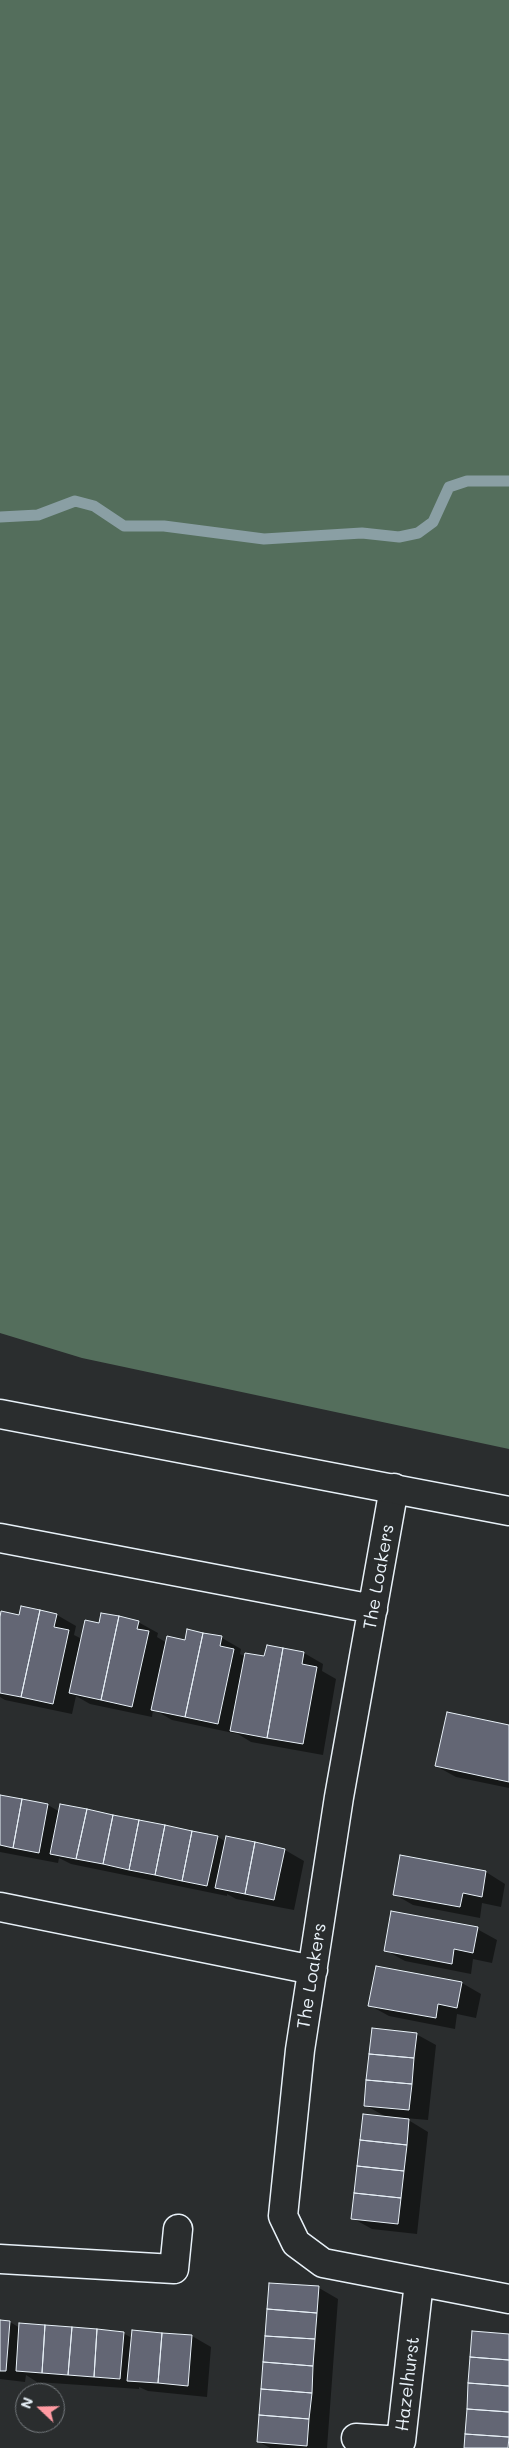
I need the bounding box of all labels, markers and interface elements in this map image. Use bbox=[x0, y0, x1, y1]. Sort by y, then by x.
street label: The Loakers bbox=[359, 1522, 399, 1632]
street label: The Loakers bbox=[293, 1922, 331, 2030]
street label: Hazelhurst bbox=[391, 2335, 425, 2433]
north arrow bbox=[15, 2383, 65, 2433]
text: N bbox=[16, 2394, 37, 2411]

